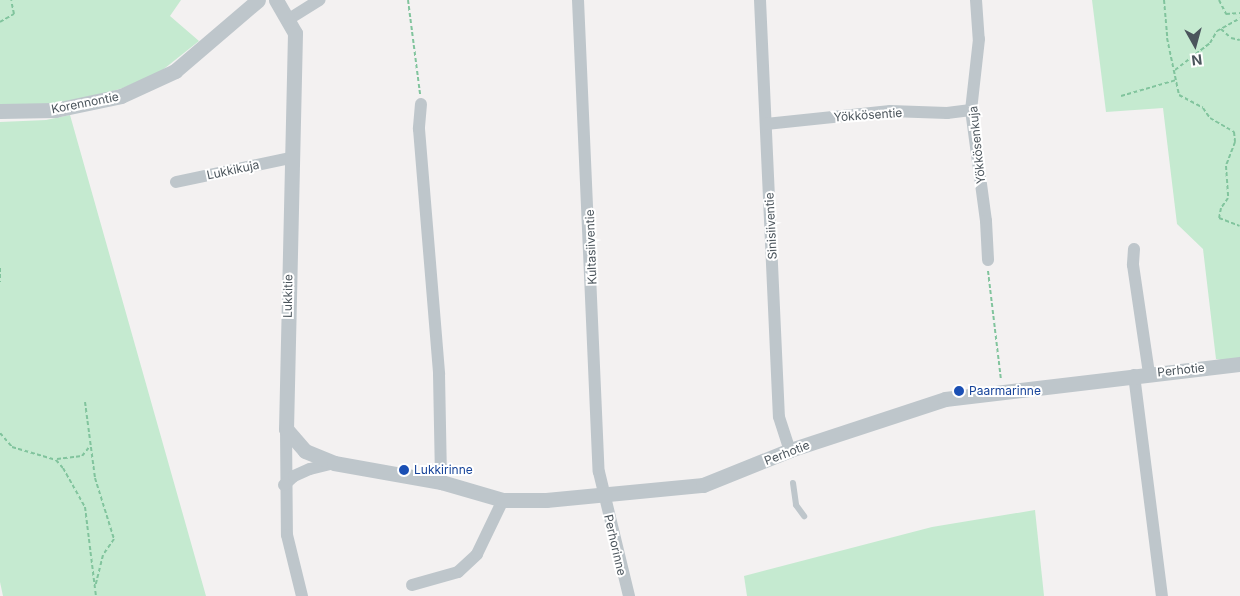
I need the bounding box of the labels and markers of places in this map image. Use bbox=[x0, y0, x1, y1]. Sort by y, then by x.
place label: Paarmarinne bbox=[969, 384, 1041, 398]
marker: Paarmarinne bbox=[953, 385, 965, 397]
place label: Lukkirinne bbox=[414, 463, 473, 477]
marker: Lukkirinne bbox=[398, 464, 410, 476]

